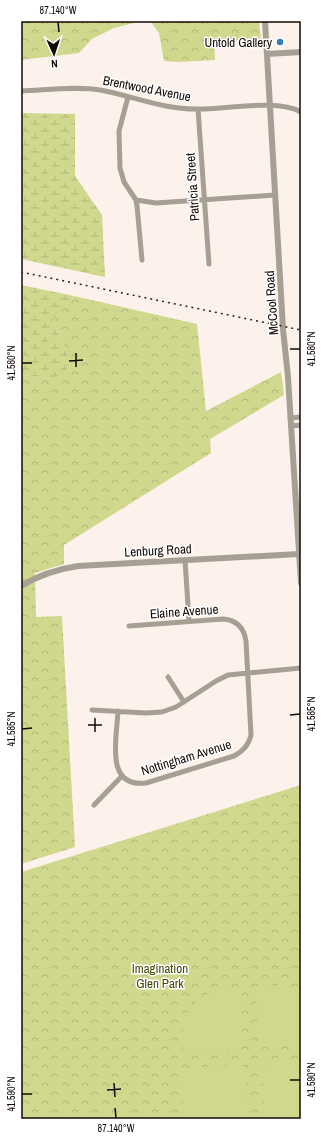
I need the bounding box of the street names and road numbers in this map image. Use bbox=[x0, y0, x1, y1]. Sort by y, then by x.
street label: Brentwood Avenue bbox=[101, 72, 192, 105]
street label: Patricia Street bbox=[182, 152, 203, 222]
street label: McCool Road bbox=[261, 270, 282, 336]
street label: Lenburg Road bbox=[124, 540, 192, 561]
street label: Elaine Avenue bbox=[149, 601, 219, 622]
street label: Nottingham Avenue bbox=[139, 736, 233, 779]

